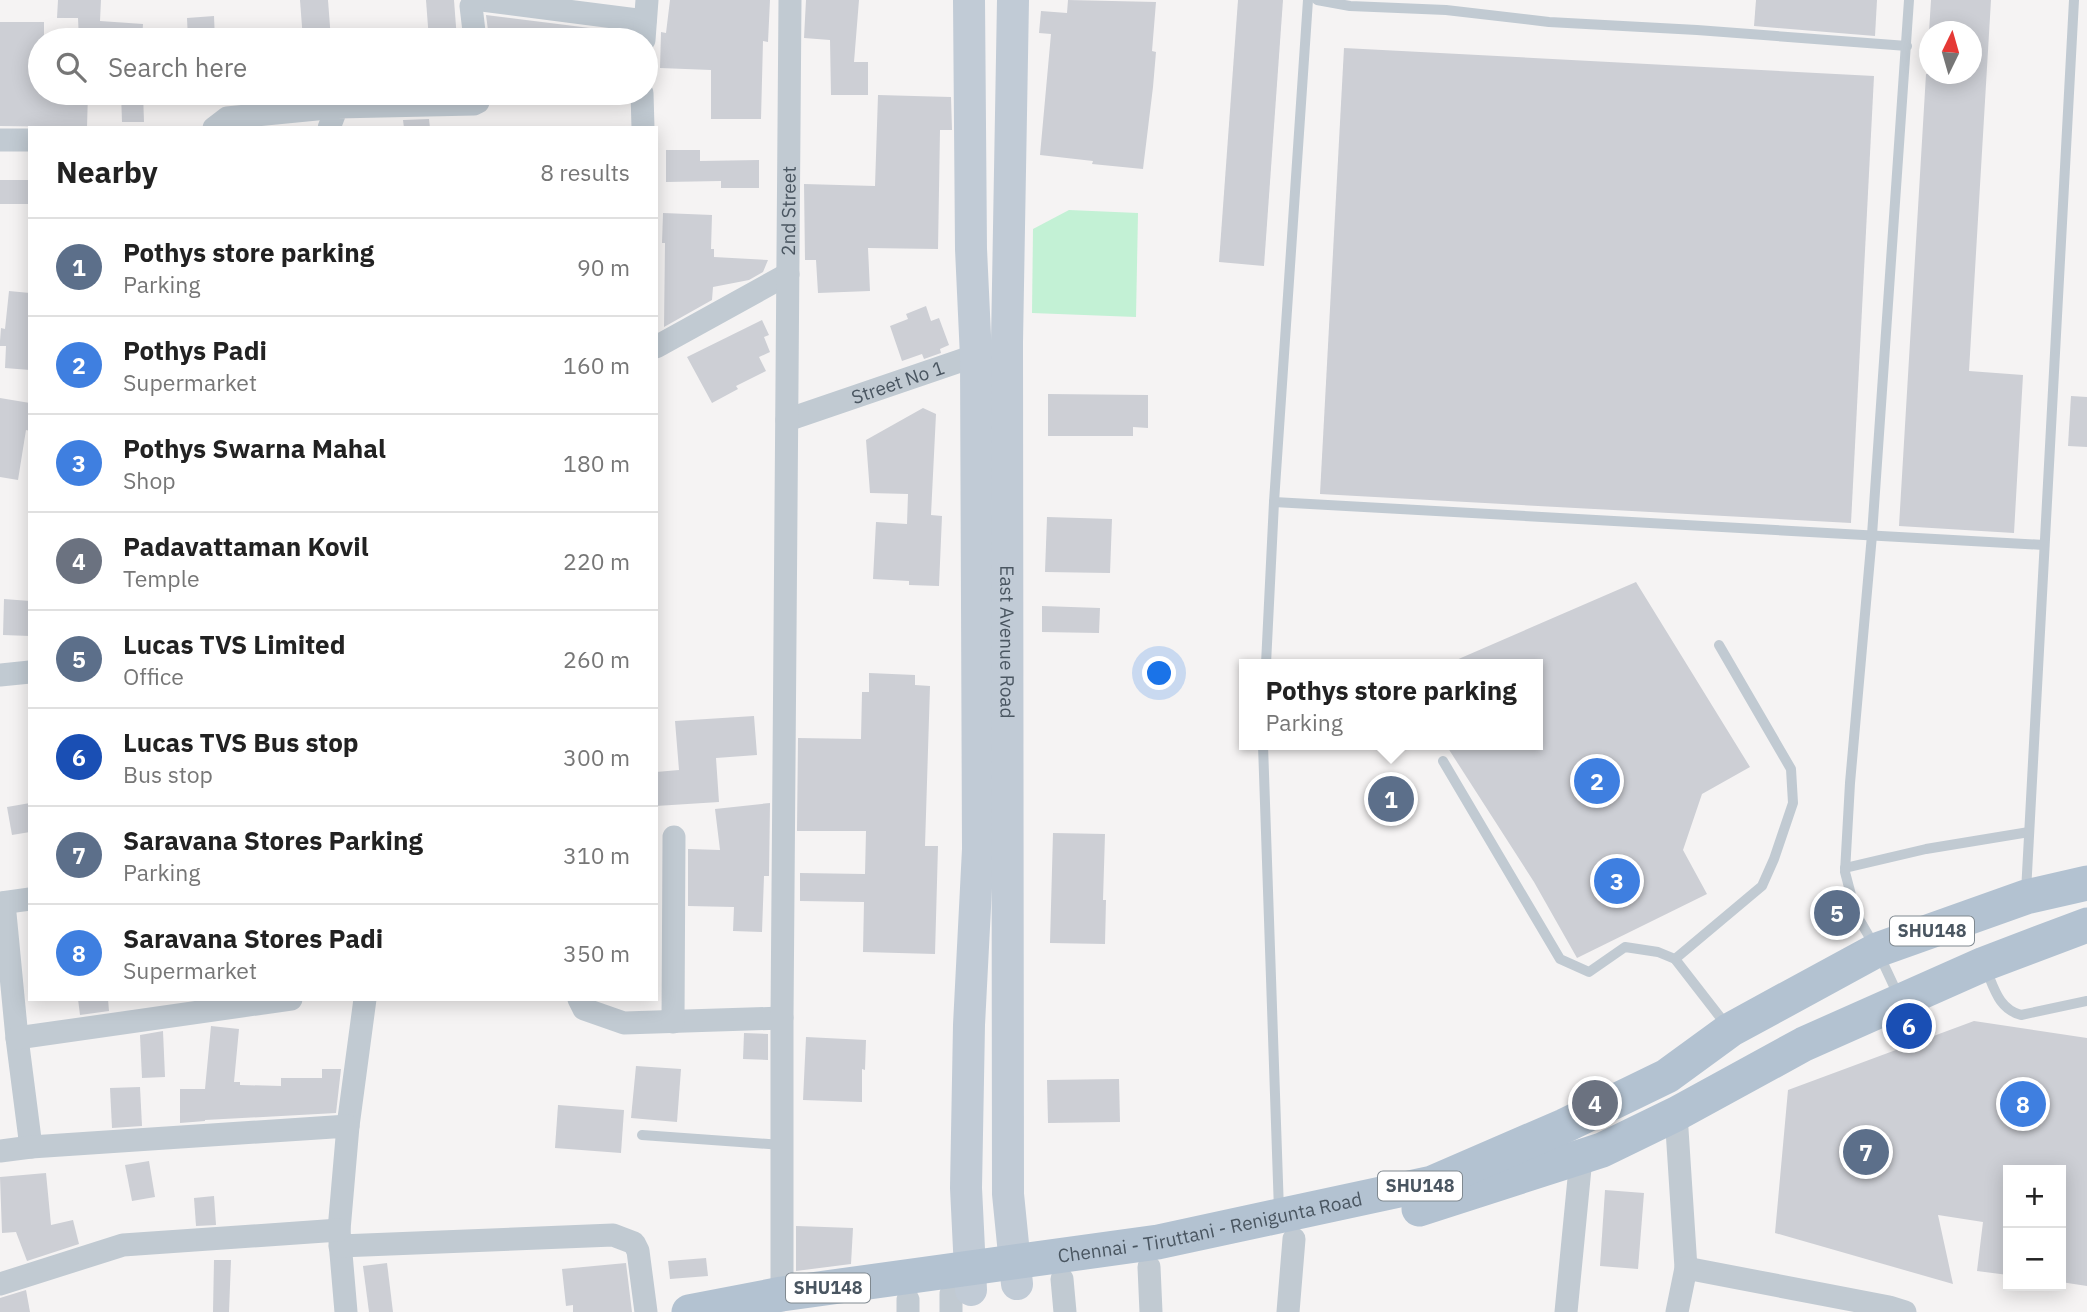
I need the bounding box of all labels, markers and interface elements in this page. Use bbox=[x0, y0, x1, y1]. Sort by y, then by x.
north arrow bbox=[1919, 21, 1982, 84]
search box bbox=[28, 28, 658, 105]
icon: search bbox=[52, 48, 90, 86]
text: Search here bbox=[108, 50, 247, 84]
text: Nearby bbox=[56, 152, 158, 191]
text: 8 results bbox=[540, 157, 630, 187]
street label: 2nd Street bbox=[776, 166, 801, 256]
text: Pothys store parking bbox=[123, 235, 374, 269]
text: 1 bbox=[72, 252, 86, 282]
text: 90 m bbox=[577, 252, 630, 282]
text: Parking bbox=[123, 269, 201, 299]
text: Pothys Padi bbox=[123, 333, 267, 367]
text: 2 bbox=[72, 350, 86, 380]
text: 160 m bbox=[563, 350, 630, 380]
street label: Street No 1 bbox=[848, 355, 947, 409]
text: Supermarket bbox=[123, 367, 257, 397]
text: Pothys Swarna Mahal bbox=[123, 431, 386, 465]
text: 3 bbox=[72, 448, 86, 478]
text: 180 m bbox=[563, 448, 630, 478]
text: Shop bbox=[123, 465, 176, 495]
text: Padavattaman Kovil bbox=[123, 529, 369, 563]
text: 4 bbox=[72, 546, 86, 576]
text: 220 m bbox=[563, 546, 630, 576]
text: Temple bbox=[123, 563, 200, 593]
street label: East Avenue Road bbox=[995, 565, 1019, 719]
text: Lucas TVS Limited bbox=[123, 627, 346, 661]
text: 5 bbox=[72, 644, 86, 674]
text: 260 m bbox=[563, 644, 630, 674]
your location bbox=[1142, 656, 1176, 690]
popup bbox=[1239, 659, 1543, 750]
text: Office bbox=[123, 661, 184, 691]
text: Pothys store parking bbox=[1265, 673, 1517, 707]
text: Parking bbox=[1265, 707, 1343, 737]
text: Lucas TVS Bus stop bbox=[123, 725, 359, 759]
text: 6 bbox=[72, 742, 86, 772]
text: 300 m bbox=[563, 742, 630, 772]
pin: 2 bbox=[1574, 755, 1620, 807]
text: Bus stop bbox=[123, 759, 213, 789]
pin: 1 bbox=[1368, 773, 1414, 825]
text: Saravana Stores Parking bbox=[123, 823, 423, 857]
text: 7 bbox=[72, 840, 86, 870]
text: 310 m bbox=[563, 840, 630, 870]
pin: 3 bbox=[1594, 855, 1640, 907]
text: Parking bbox=[123, 857, 201, 887]
pin: 5 bbox=[1814, 887, 1860, 939]
road number: SHU148 bbox=[1890, 916, 1974, 946]
text: Saravana Stores Padi bbox=[123, 921, 383, 955]
text: 8 bbox=[72, 938, 86, 968]
text: 350 m bbox=[563, 938, 630, 968]
text: Supermarket bbox=[123, 955, 257, 985]
pin: 6 bbox=[1886, 1000, 1932, 1052]
pin: 4 bbox=[1572, 1077, 1618, 1129]
pin: 8 bbox=[2000, 1078, 2046, 1130]
pin: 7 bbox=[1843, 1126, 1889, 1178]
map controls bbox=[2003, 1165, 2066, 1291]
button: + bbox=[2003, 1165, 2066, 1228]
road number: SHU148 bbox=[1378, 1171, 1462, 1200]
street label: Chennai - Tiruttani - Renigunta Road bbox=[1056, 1186, 1364, 1268]
button: − bbox=[2003, 1228, 2066, 1291]
road number: SHU148 bbox=[786, 1274, 870, 1302]

